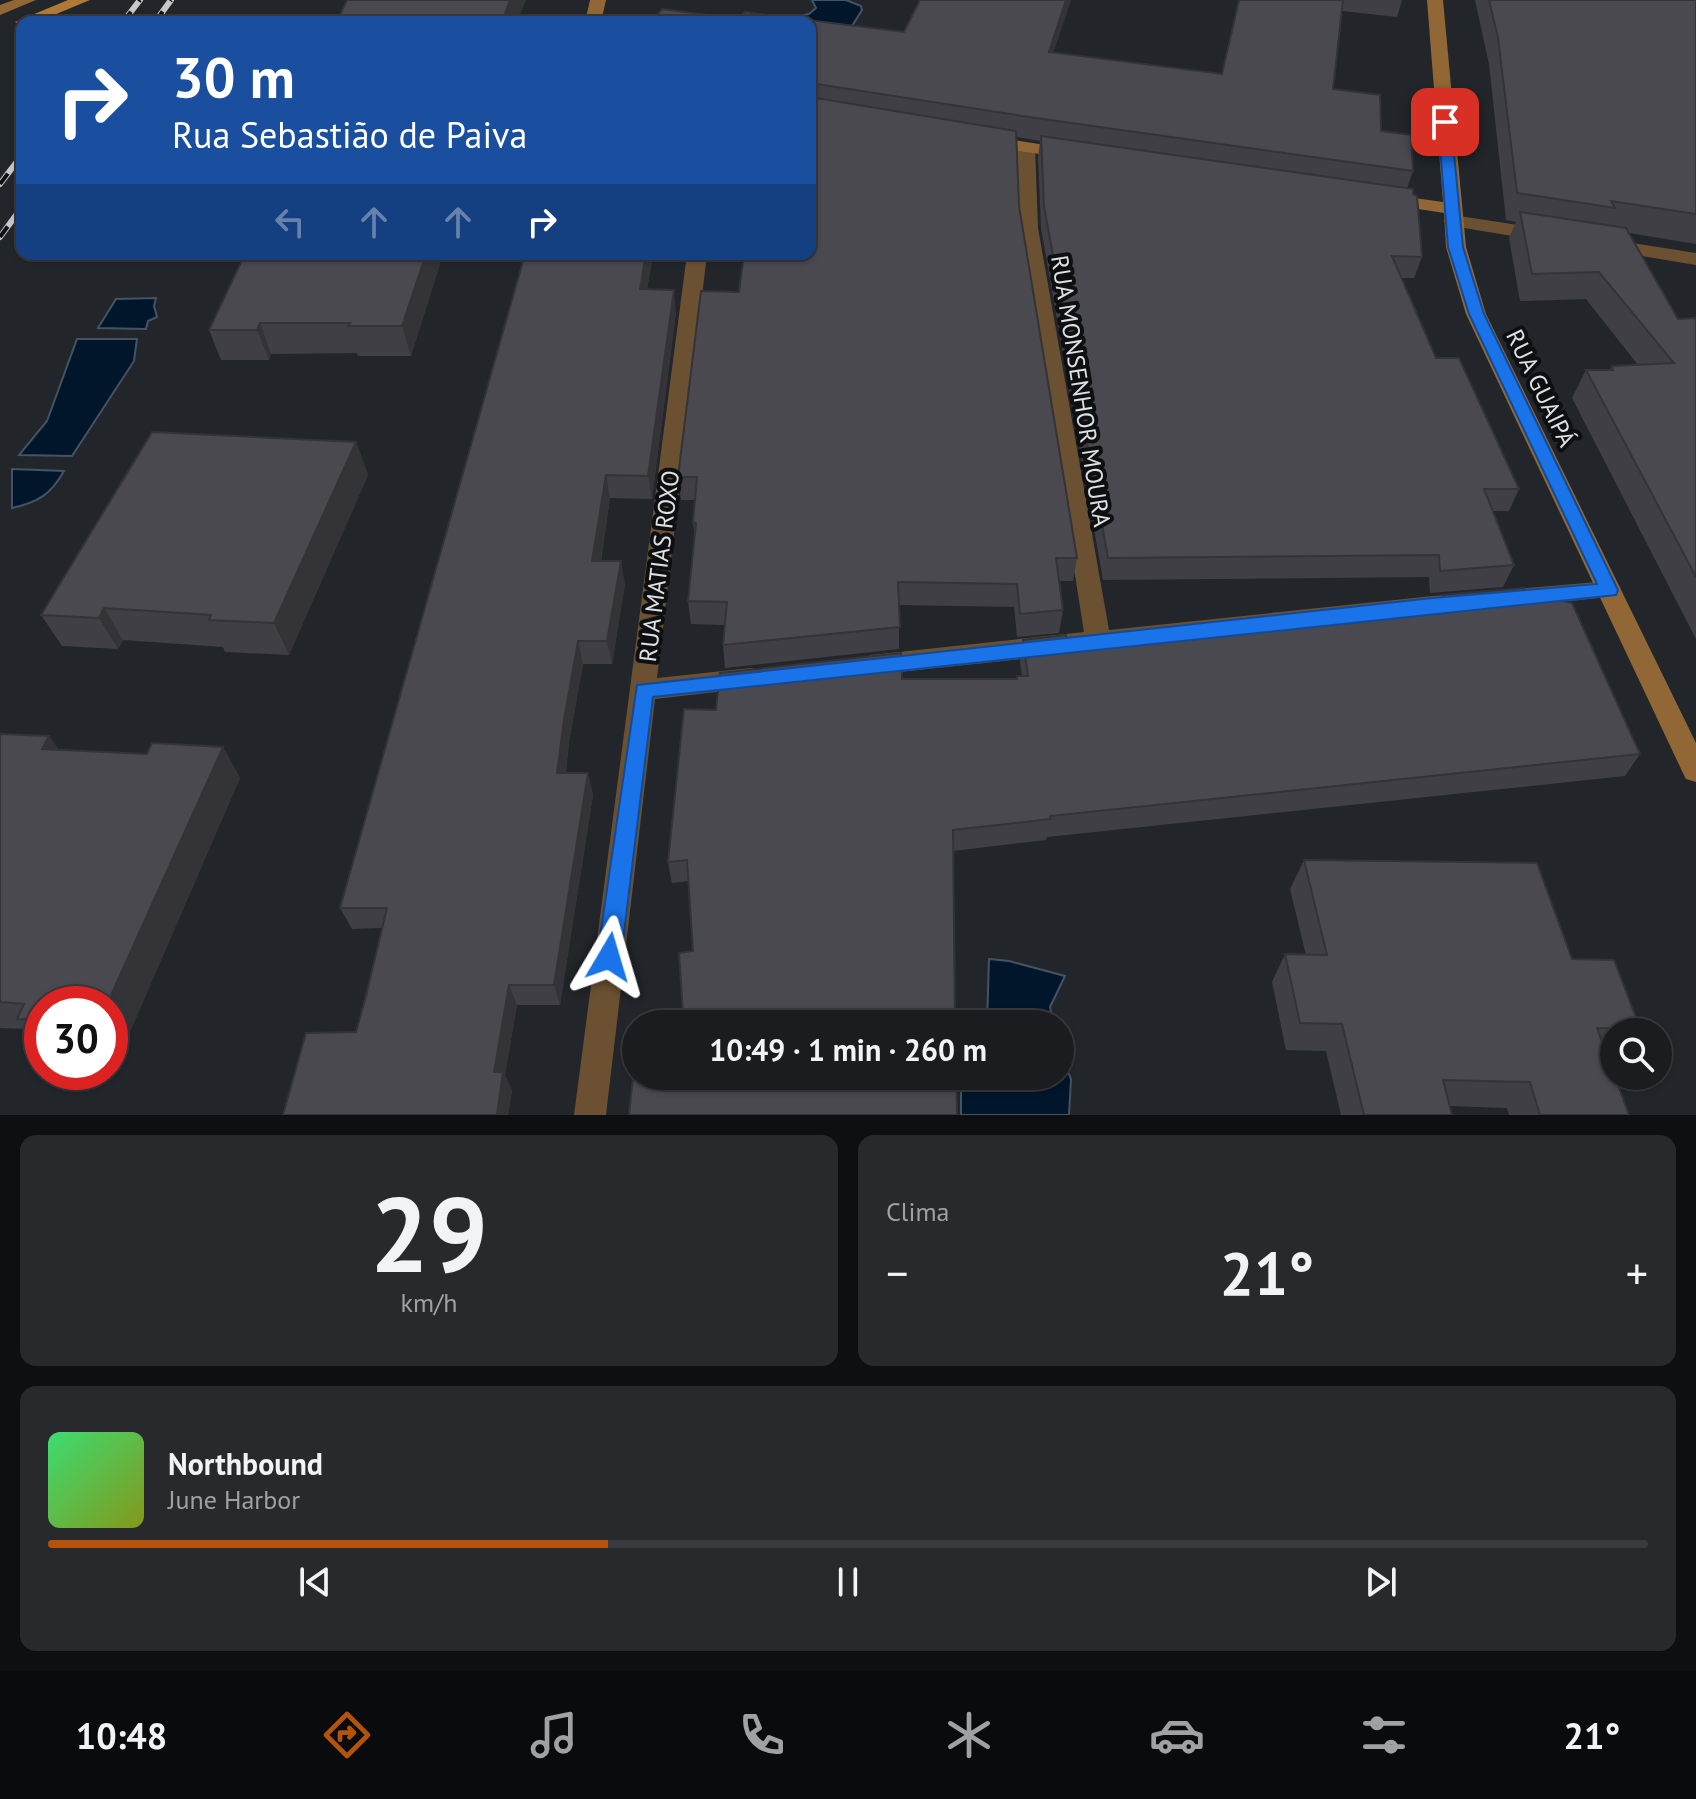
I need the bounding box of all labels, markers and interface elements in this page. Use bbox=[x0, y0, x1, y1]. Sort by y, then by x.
text: 30 m bbox=[172, 41, 295, 113]
icon: right bbox=[40, 48, 144, 152]
pin bbox=[1411, 88, 1479, 156]
icon: arrive bbox=[1423, 100, 1467, 144]
text: Rua Sebastião de Paiva bbox=[172, 111, 527, 158]
icon: left bbox=[268, 200, 312, 244]
icon: ahead bbox=[352, 200, 396, 244]
icon: ahead bbox=[436, 200, 480, 244]
icon: right bbox=[520, 200, 564, 244]
street label: RUA MONSENHOR MOURA bbox=[1044, 253, 1118, 529]
street label: RUA GUAIPÁ bbox=[1499, 324, 1583, 452]
street label: RUA MATIAS ROXO bbox=[632, 468, 686, 664]
position arrow bbox=[567, 915, 651, 999]
speed limit sign: 30 bbox=[24, 986, 128, 1090]
map controls bbox=[1600, 1018, 1672, 1090]
button: search bbox=[1600, 1018, 1672, 1090]
text: 10:49 · 1 min · 260 m bbox=[709, 1030, 987, 1069]
text: 29 bbox=[370, 1166, 488, 1301]
text: Clima bbox=[886, 1195, 949, 1228]
text: 21° bbox=[1220, 1234, 1314, 1312]
text: − bbox=[886, 1244, 908, 1301]
text: + bbox=[1626, 1244, 1648, 1301]
text: km/h bbox=[401, 1286, 458, 1319]
text: Northbound bbox=[168, 1444, 323, 1483]
text: June Harbor bbox=[168, 1483, 300, 1516]
icon: previous bbox=[293, 1560, 337, 1604]
icon: pause bbox=[826, 1560, 870, 1604]
icon: next bbox=[1359, 1560, 1403, 1604]
icon: directions bbox=[319, 1707, 375, 1763]
icon: music bbox=[526, 1707, 582, 1763]
icon: phone bbox=[734, 1707, 790, 1763]
icon: climate bbox=[941, 1707, 997, 1763]
icon: car bbox=[1149, 1707, 1205, 1763]
icon: filters bbox=[1356, 1707, 1412, 1763]
text: 10:48 bbox=[76, 1712, 167, 1759]
text: 21° bbox=[1564, 1712, 1620, 1759]

